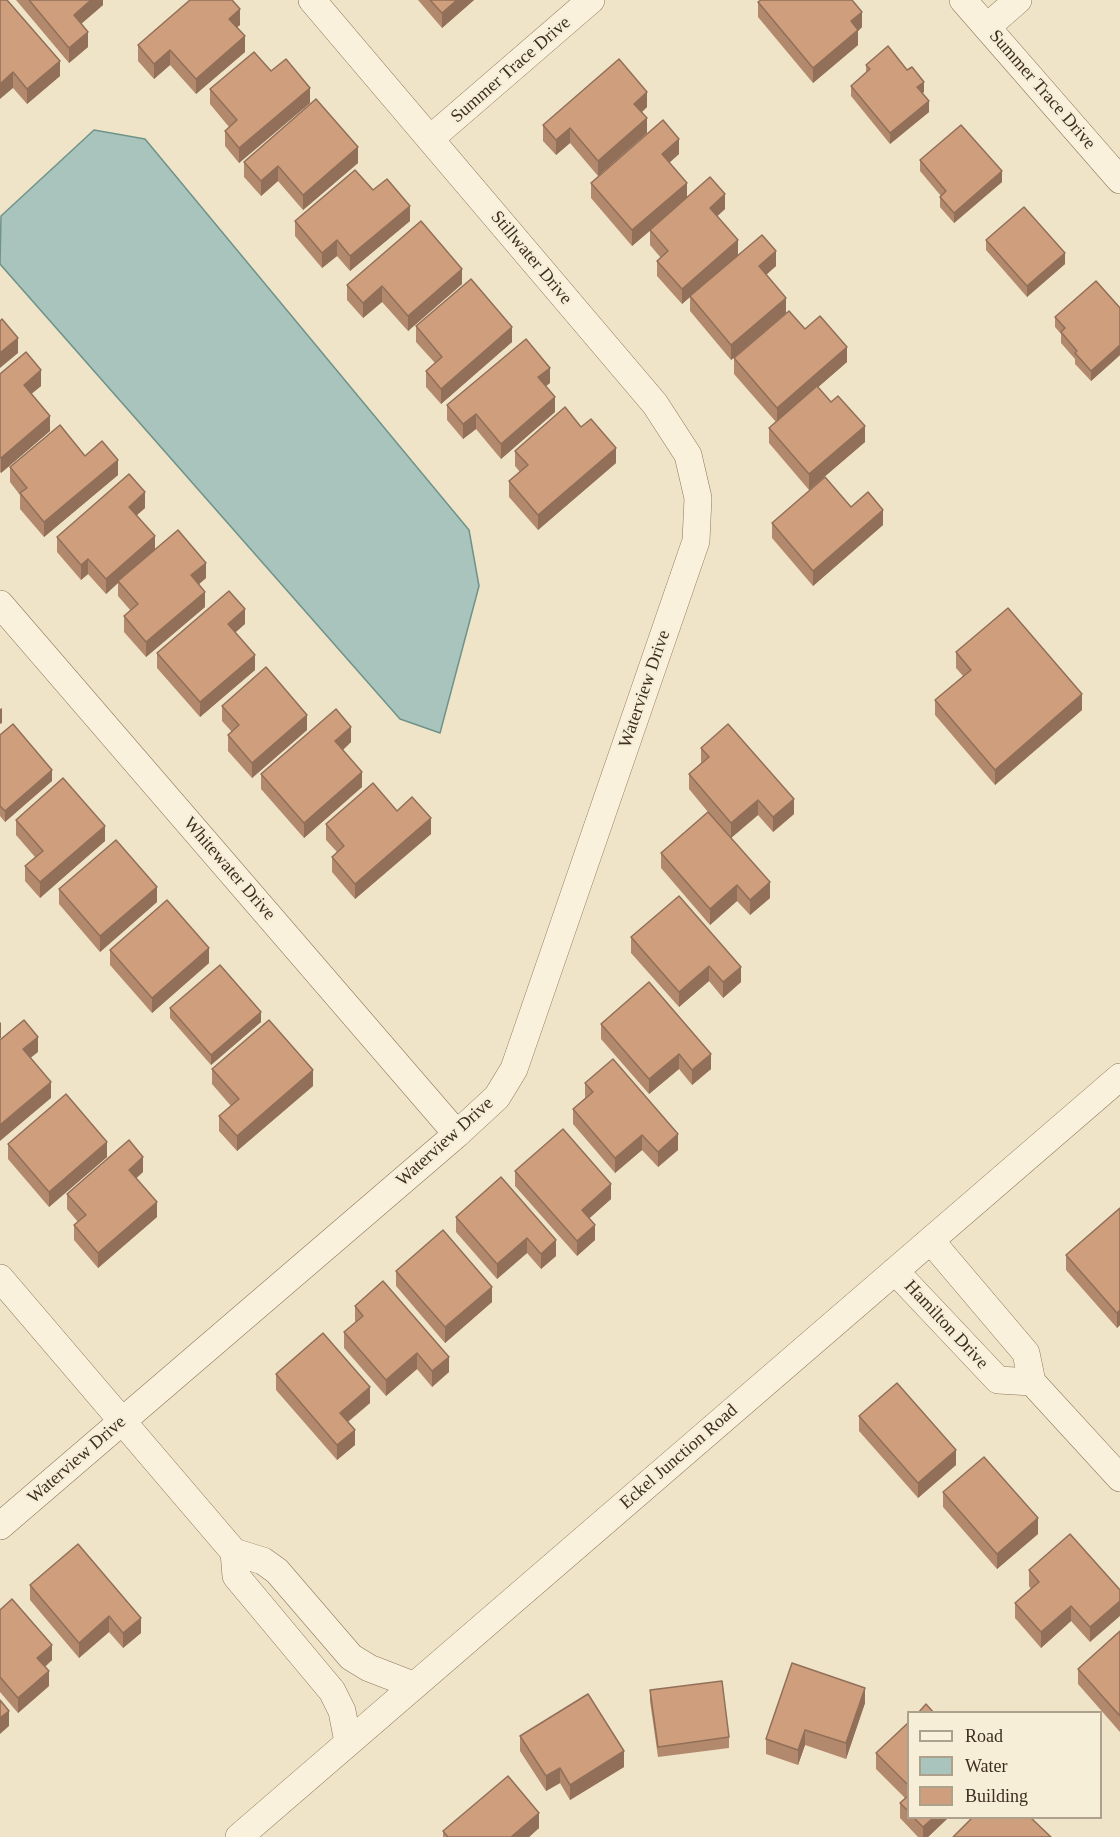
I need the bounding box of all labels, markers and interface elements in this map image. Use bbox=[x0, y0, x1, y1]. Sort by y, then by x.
street label: Summer Trace Drive bbox=[447, 12, 575, 128]
street label: Summer Trace Drive bbox=[984, 26, 1100, 154]
street label: Stillwater Drive bbox=[486, 207, 576, 309]
street label: Waterview Drive bbox=[615, 627, 675, 751]
street label: Whitewater Drive bbox=[178, 813, 280, 925]
street label: Waterview Drive bbox=[392, 1093, 498, 1191]
street label: Hamilton Drive bbox=[899, 1276, 993, 1374]
street label: Eckel Junction Road bbox=[616, 1400, 742, 1514]
street label: Waterview Drive bbox=[24, 1412, 130, 1508]
legend bbox=[907, 1711, 1102, 1819]
text: Road bbox=[965, 1726, 1003, 1746]
text: Water bbox=[965, 1756, 1008, 1776]
text: Building bbox=[965, 1786, 1028, 1806]

